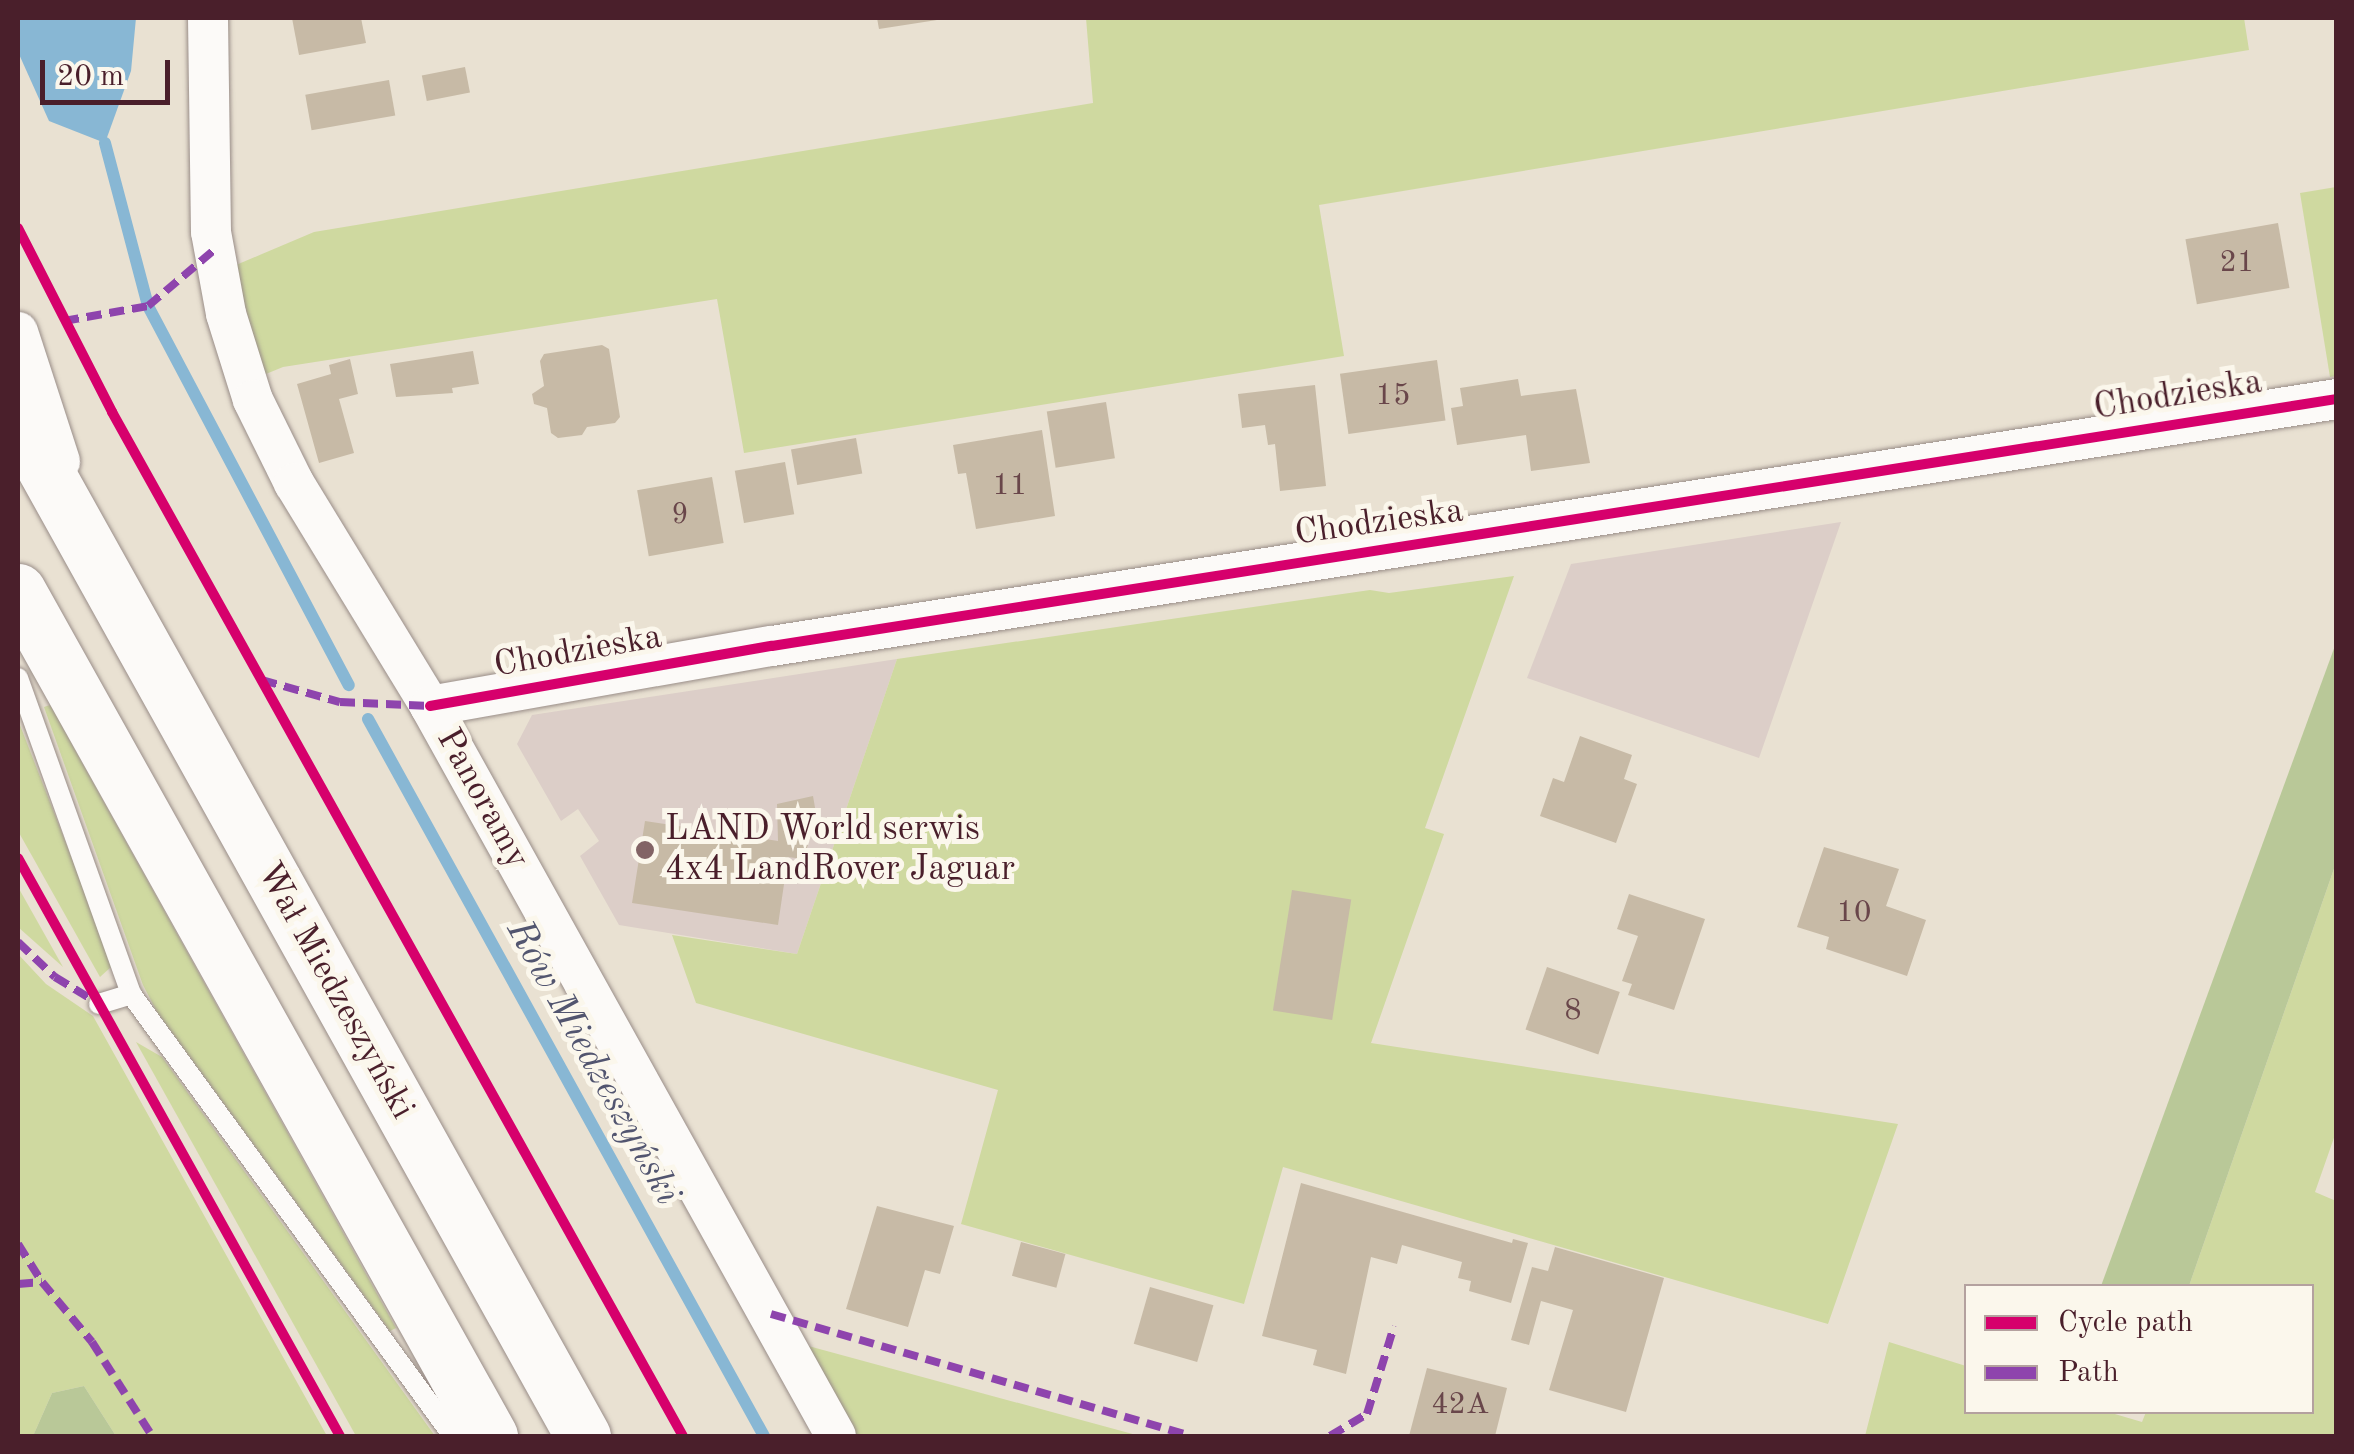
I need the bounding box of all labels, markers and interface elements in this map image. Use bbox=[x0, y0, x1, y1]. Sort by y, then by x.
scale bar bbox=[45, 40, 175, 102]
text: 20 m bbox=[57, 62, 124, 92]
house number: 21 bbox=[2220, 245, 2254, 281]
street label: Chodzieska bbox=[2091, 362, 2265, 430]
house number: 15 bbox=[1376, 378, 1410, 414]
house number: 11 bbox=[993, 468, 1027, 504]
street label: Chodzieska bbox=[1292, 490, 1466, 556]
house number: 9 bbox=[671, 497, 689, 533]
street label: Chodzieska bbox=[491, 617, 665, 687]
street label: Panoramy bbox=[426, 722, 538, 876]
place label: LAND World serwis 4x4 LandRover Jaguar bbox=[665, 809, 1015, 891]
marker: LAND World serwis 4x4 LandRover Jaguar bbox=[634, 839, 656, 861]
street label: Wał Miedzeszyński bbox=[247, 855, 423, 1127]
house number: 10 bbox=[1837, 895, 1871, 931]
water label: Rów Miedzeszyński bbox=[495, 913, 689, 1213]
house number: 8 bbox=[1564, 993, 1582, 1029]
legend bbox=[1964, 1284, 2314, 1414]
text: Cycle path bbox=[2058, 1308, 2193, 1338]
text: Path bbox=[2058, 1358, 2119, 1388]
house number: 42A bbox=[1431, 1387, 1489, 1423]

